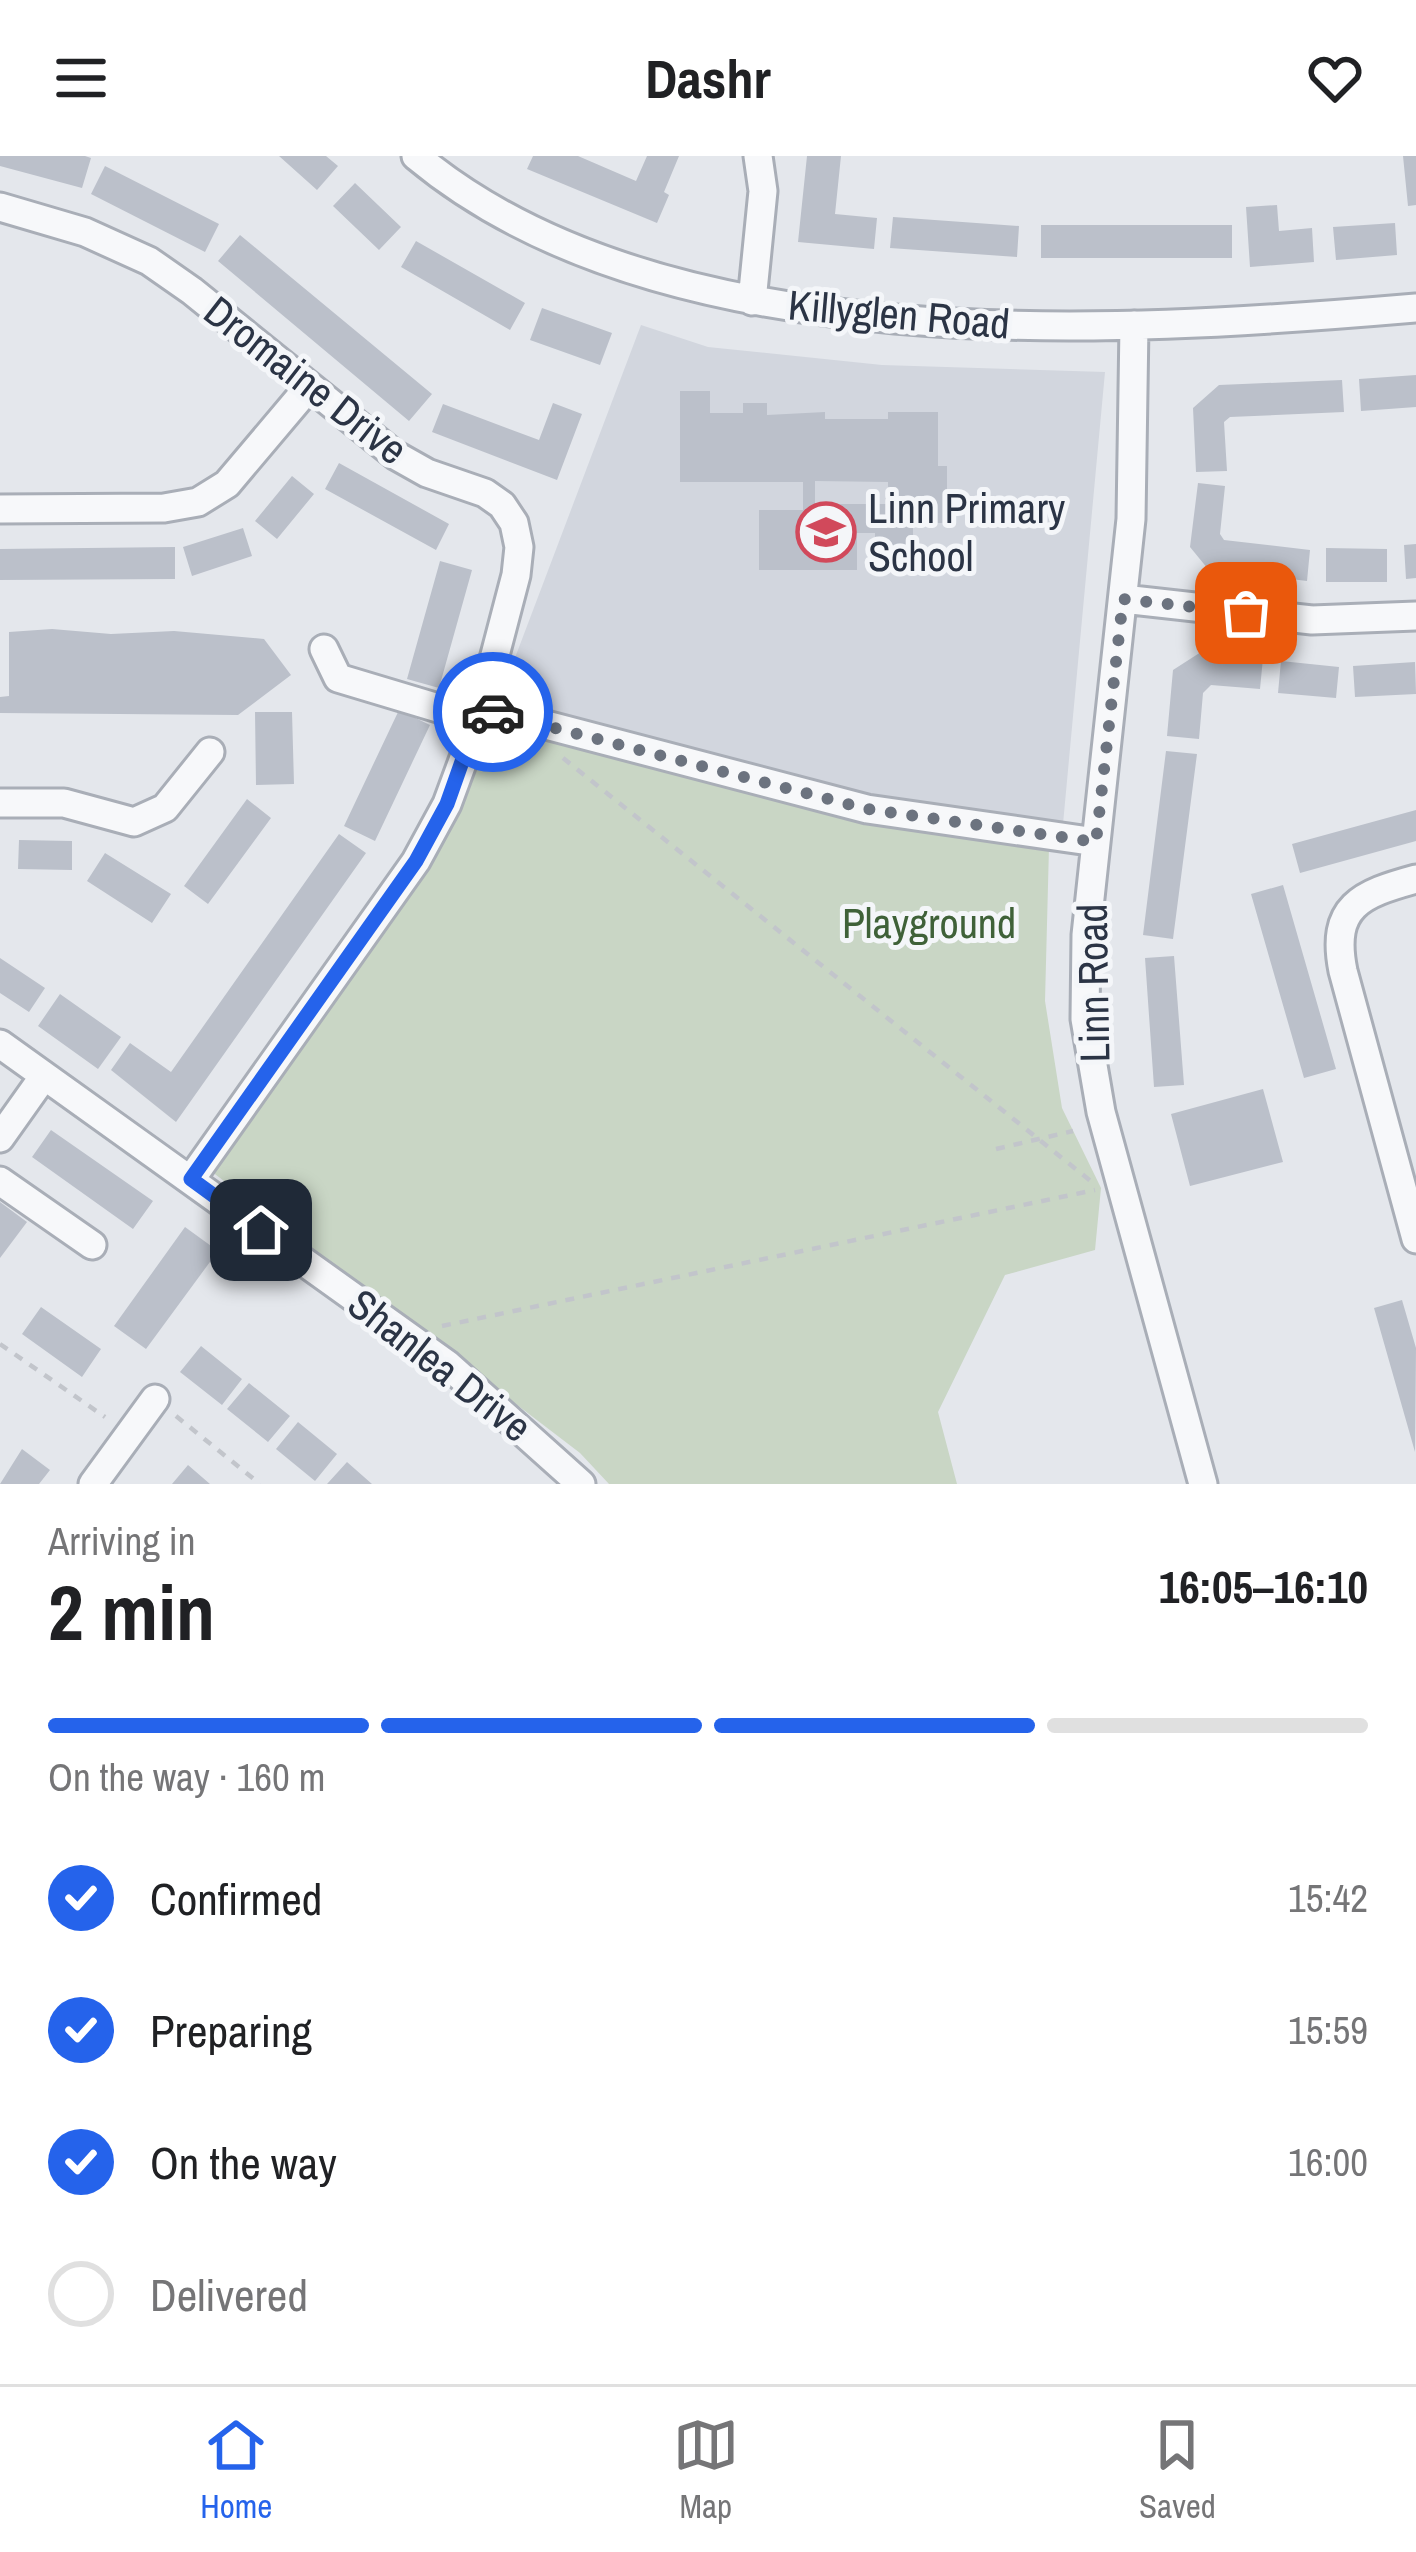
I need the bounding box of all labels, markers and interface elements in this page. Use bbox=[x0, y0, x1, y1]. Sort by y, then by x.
text: Dashr bbox=[645, 42, 771, 115]
icon: menu bbox=[48, 45, 114, 111]
icon: heart bbox=[1302, 45, 1368, 111]
street label: Killyglen Road bbox=[786, 276, 1012, 352]
street label: Dromaine Drive bbox=[193, 283, 419, 477]
place label: Linn Primary School bbox=[868, 480, 1065, 584]
school or university icon: Linn Primary School bbox=[795, 501, 857, 563]
pin bbox=[1195, 562, 1297, 664]
icon: bag bbox=[1213, 580, 1279, 646]
courier bbox=[433, 652, 553, 772]
icon: car bbox=[460, 679, 526, 745]
park label: Playground bbox=[842, 895, 1016, 951]
street label: Linn Road bbox=[1064, 903, 1122, 1063]
pin bbox=[210, 1179, 312, 1281]
icon: home bbox=[228, 1197, 294, 1263]
street label: Shanlea Drive bbox=[337, 1276, 543, 1454]
text: Arriving in bbox=[48, 1515, 196, 1567]
text: 16:05–16:10 bbox=[1159, 1556, 1368, 1617]
text: 2 min bbox=[48, 1559, 215, 1664]
text: On the way · 160 m bbox=[48, 1751, 325, 1803]
icon: check bbox=[48, 1865, 114, 1931]
text: Confirmed bbox=[150, 1868, 322, 1929]
text: 15:42 bbox=[1288, 1872, 1368, 1924]
icon: check bbox=[48, 1997, 114, 2063]
text: Preparing bbox=[150, 2000, 312, 2061]
text: 15:59 bbox=[1288, 2004, 1368, 2056]
icon: check bbox=[48, 2129, 114, 2195]
text: On the way bbox=[150, 2132, 337, 2193]
text: 16:00 bbox=[1288, 2136, 1368, 2188]
text: Delivered bbox=[150, 2264, 308, 2325]
tab: Home bbox=[200, 2412, 272, 2528]
tab: Map bbox=[673, 2412, 739, 2528]
tab: Saved bbox=[1139, 2412, 1216, 2528]

